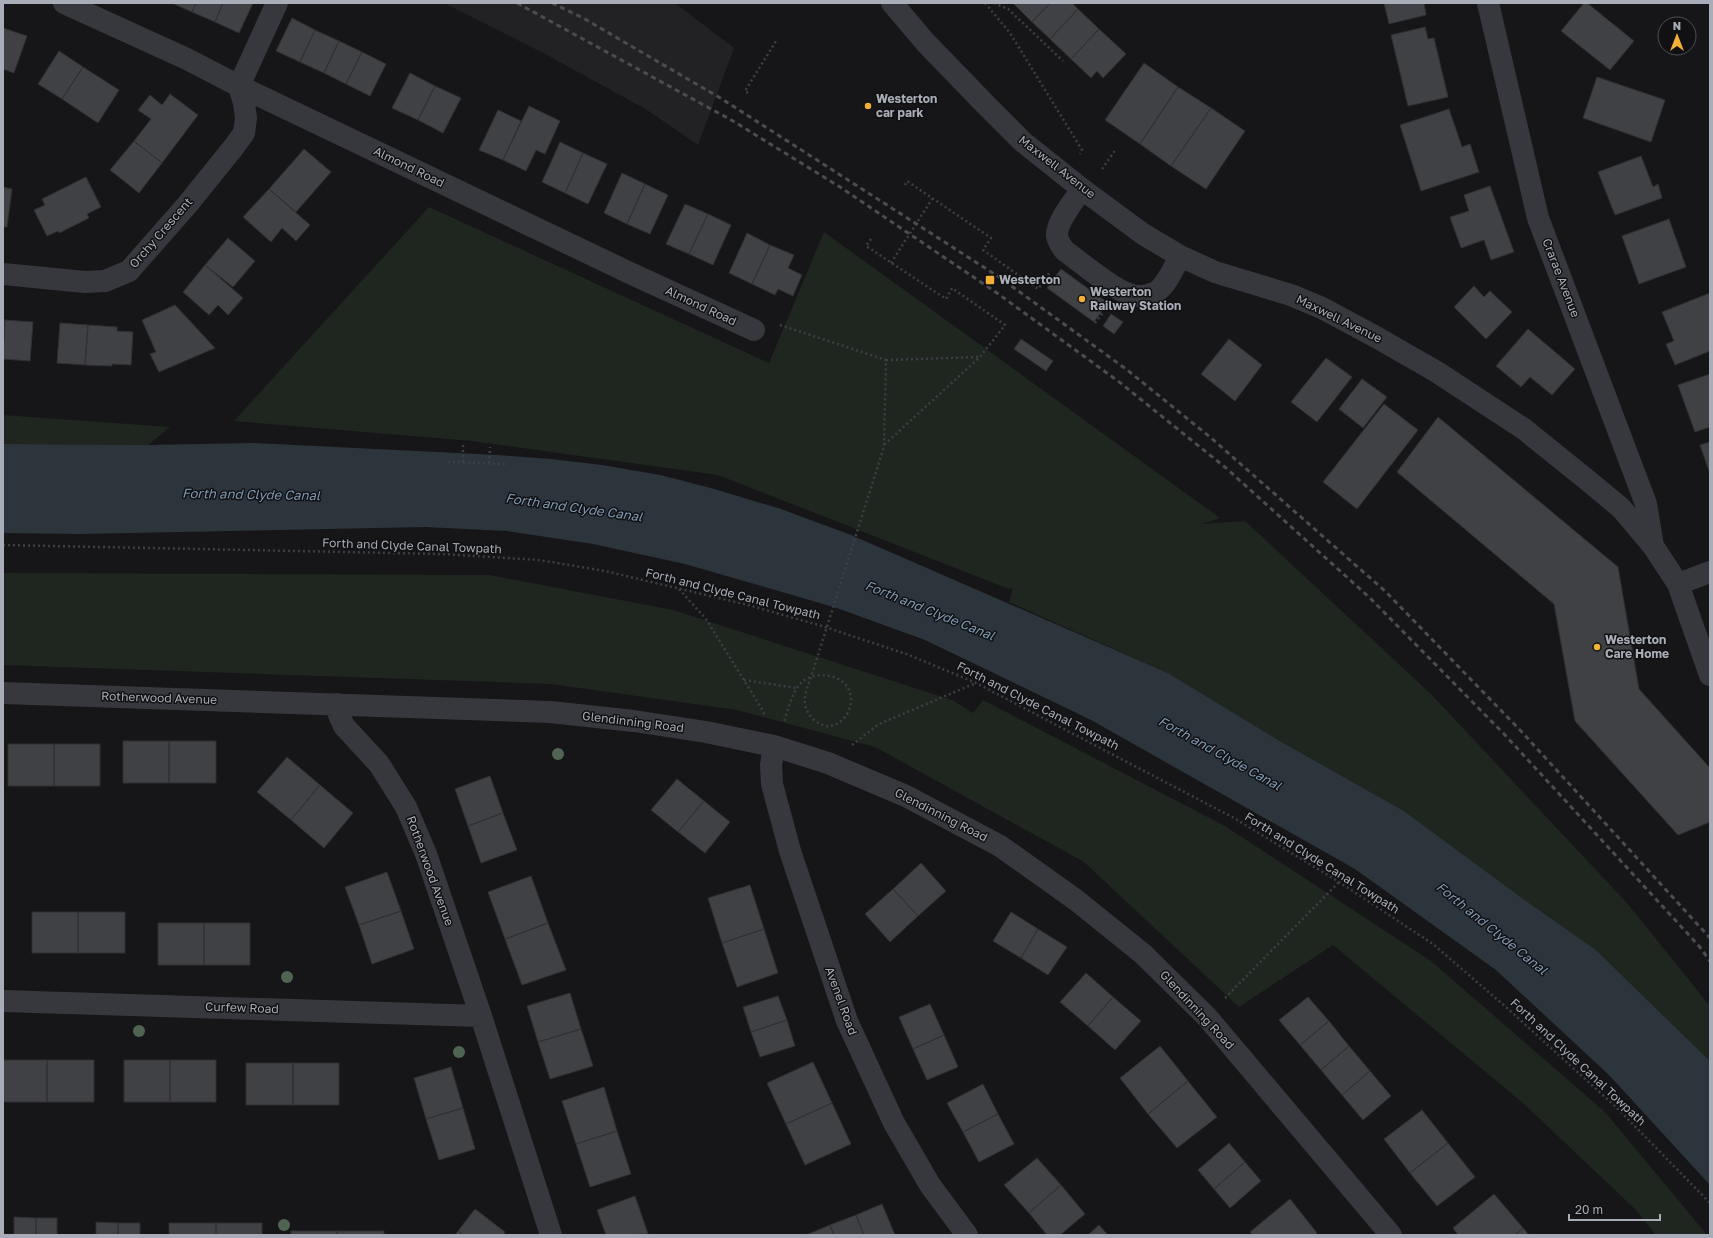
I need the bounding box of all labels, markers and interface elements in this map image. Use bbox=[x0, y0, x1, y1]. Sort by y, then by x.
north arrow bbox=[1657, 16, 1697, 56]
text: N bbox=[1673, 19, 1681, 32]
place label: Westerton car park bbox=[876, 91, 937, 120]
marker: Westerton car park bbox=[863, 101, 873, 111]
street label: Maxwell Avenue bbox=[1016, 132, 1099, 201]
street label: Almond Road bbox=[371, 143, 447, 190]
street label: Orchy Crescent bbox=[126, 194, 195, 271]
street label: Crarae Avenue bbox=[1540, 236, 1583, 319]
place label: Westerton bbox=[999, 272, 1060, 287]
marker: Westerton bbox=[984, 274, 996, 286]
street label: Almond Road bbox=[663, 283, 739, 329]
place label: Westerton Railway Station bbox=[1090, 284, 1181, 313]
street label: Maxwell Avenue bbox=[1294, 291, 1385, 346]
marker: Westerton Railway Station bbox=[1077, 294, 1087, 304]
water label: Forth and Clyde Canal bbox=[182, 485, 321, 503]
water label: Forth and Clyde Canal bbox=[505, 489, 644, 525]
street label: Forth and Clyde Canal Towpath bbox=[322, 535, 502, 556]
street label: Forth and Clyde Canal Towpath bbox=[644, 564, 822, 623]
water label: Forth and Clyde Canal bbox=[863, 577, 998, 644]
place label: Westerton Care Home bbox=[1605, 632, 1669, 661]
marker: Westerton Care Home bbox=[1592, 642, 1602, 652]
street label: Forth and Clyde Canal Towpath bbox=[955, 658, 1122, 753]
street label: Rotherwood Avenue bbox=[101, 688, 217, 707]
street label: Glendinning Road bbox=[581, 708, 685, 735]
water label: Forth and Clyde Canal bbox=[1156, 713, 1285, 794]
street label: Glendinning Road bbox=[892, 785, 990, 844]
street label: Forth and Clyde Canal Towpath bbox=[1242, 809, 1402, 917]
street label: Rotherwood Avenue bbox=[404, 814, 457, 928]
water label: Forth and Clyde Canal bbox=[1433, 878, 1551, 978]
street label: Avenel Road bbox=[822, 965, 861, 1037]
street label: Glendinning Road bbox=[1157, 967, 1238, 1052]
street label: Forth and Clyde Canal Towpath bbox=[1507, 995, 1649, 1128]
street label: Curfew Road bbox=[205, 999, 279, 1016]
scale bar bbox=[1569, 1196, 1660, 1222]
text: 20 m bbox=[1575, 1202, 1603, 1217]

